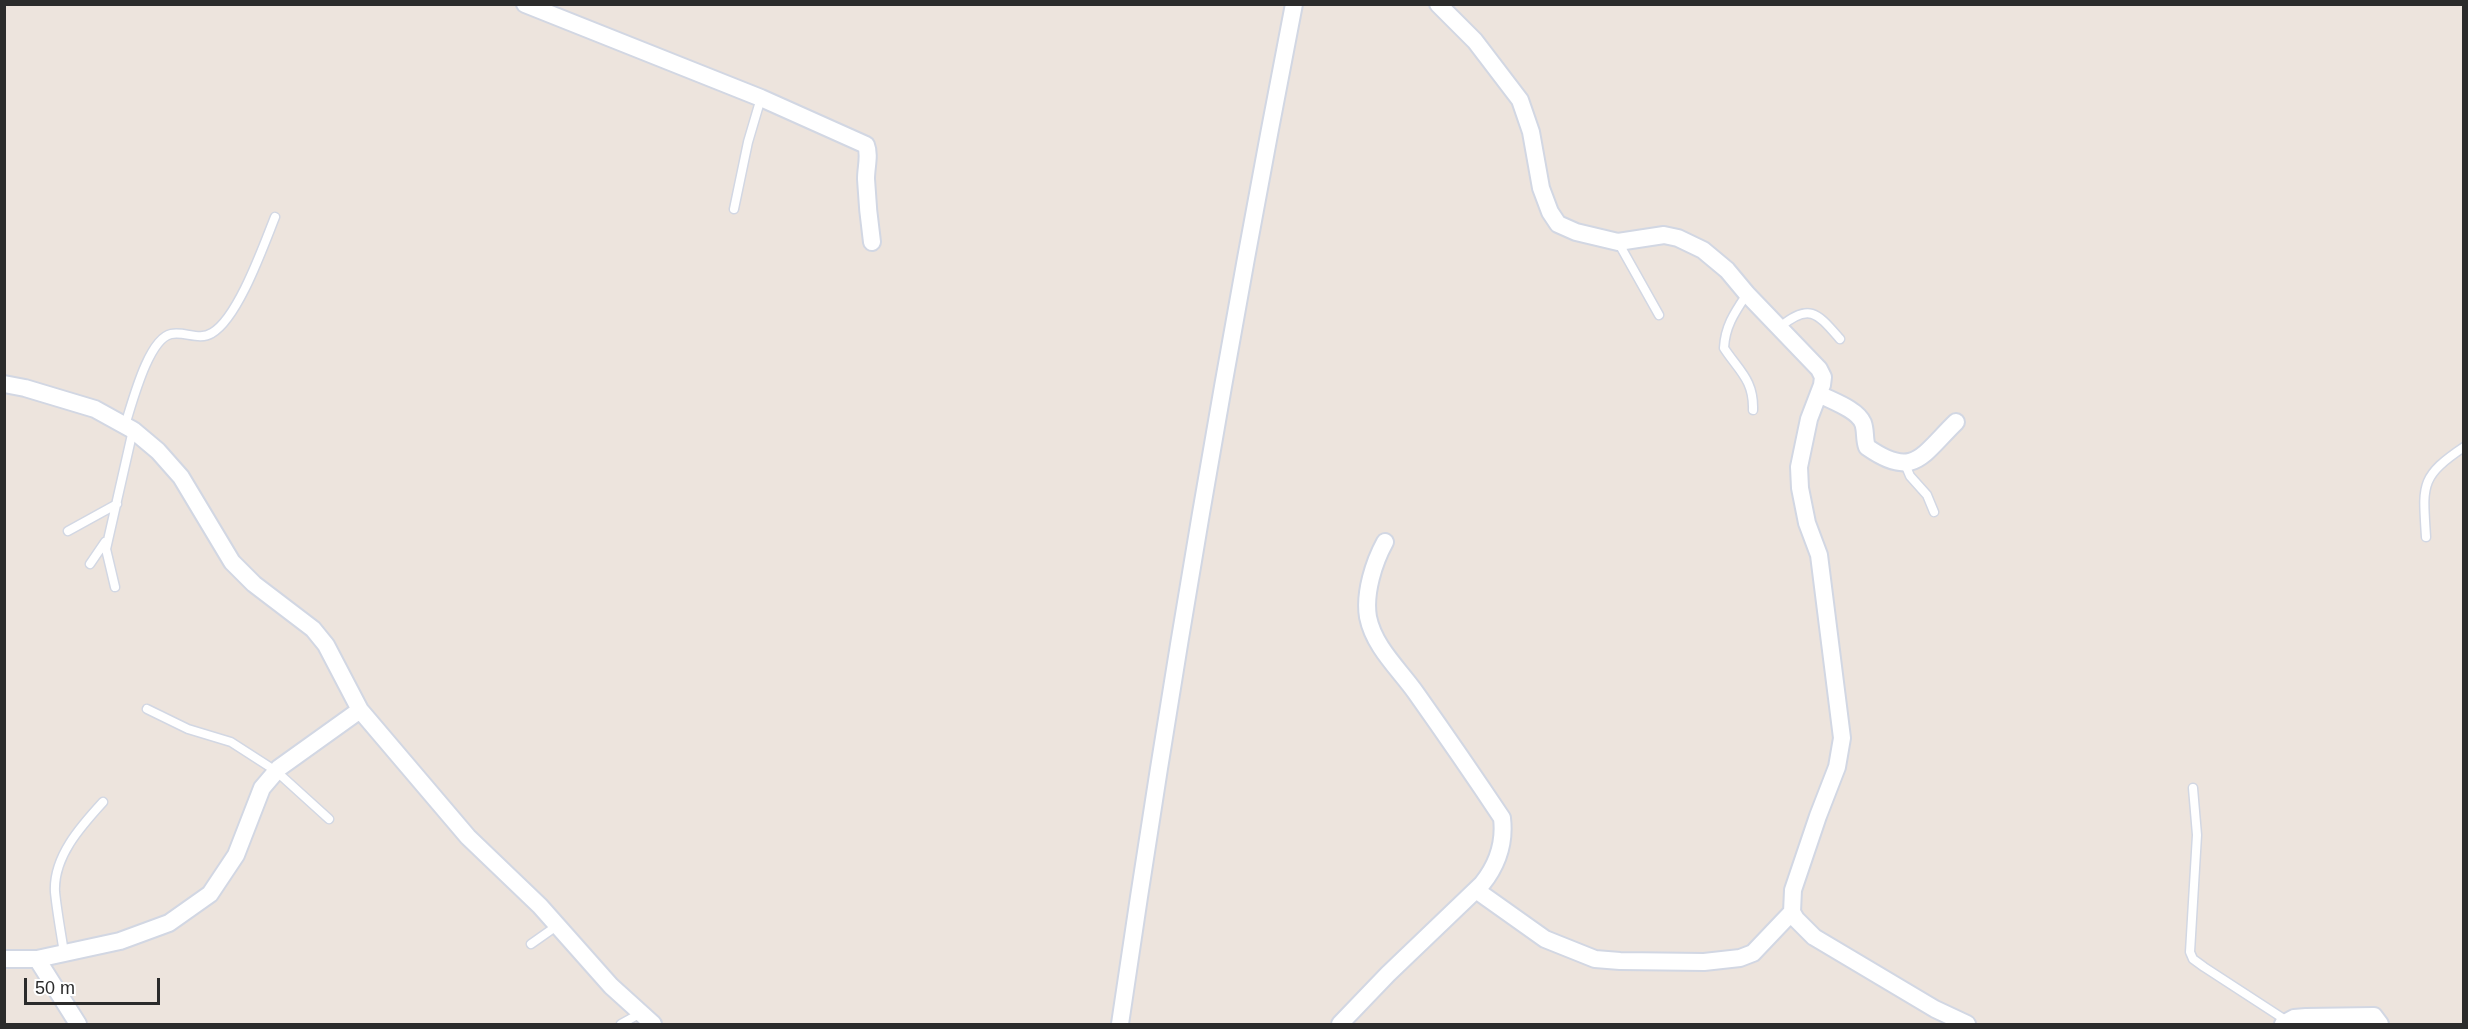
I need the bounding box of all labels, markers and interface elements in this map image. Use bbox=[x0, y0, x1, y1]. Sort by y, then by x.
scale bar bbox=[27, 966, 164, 1004]
text: 50 m bbox=[35, 978, 75, 998]

